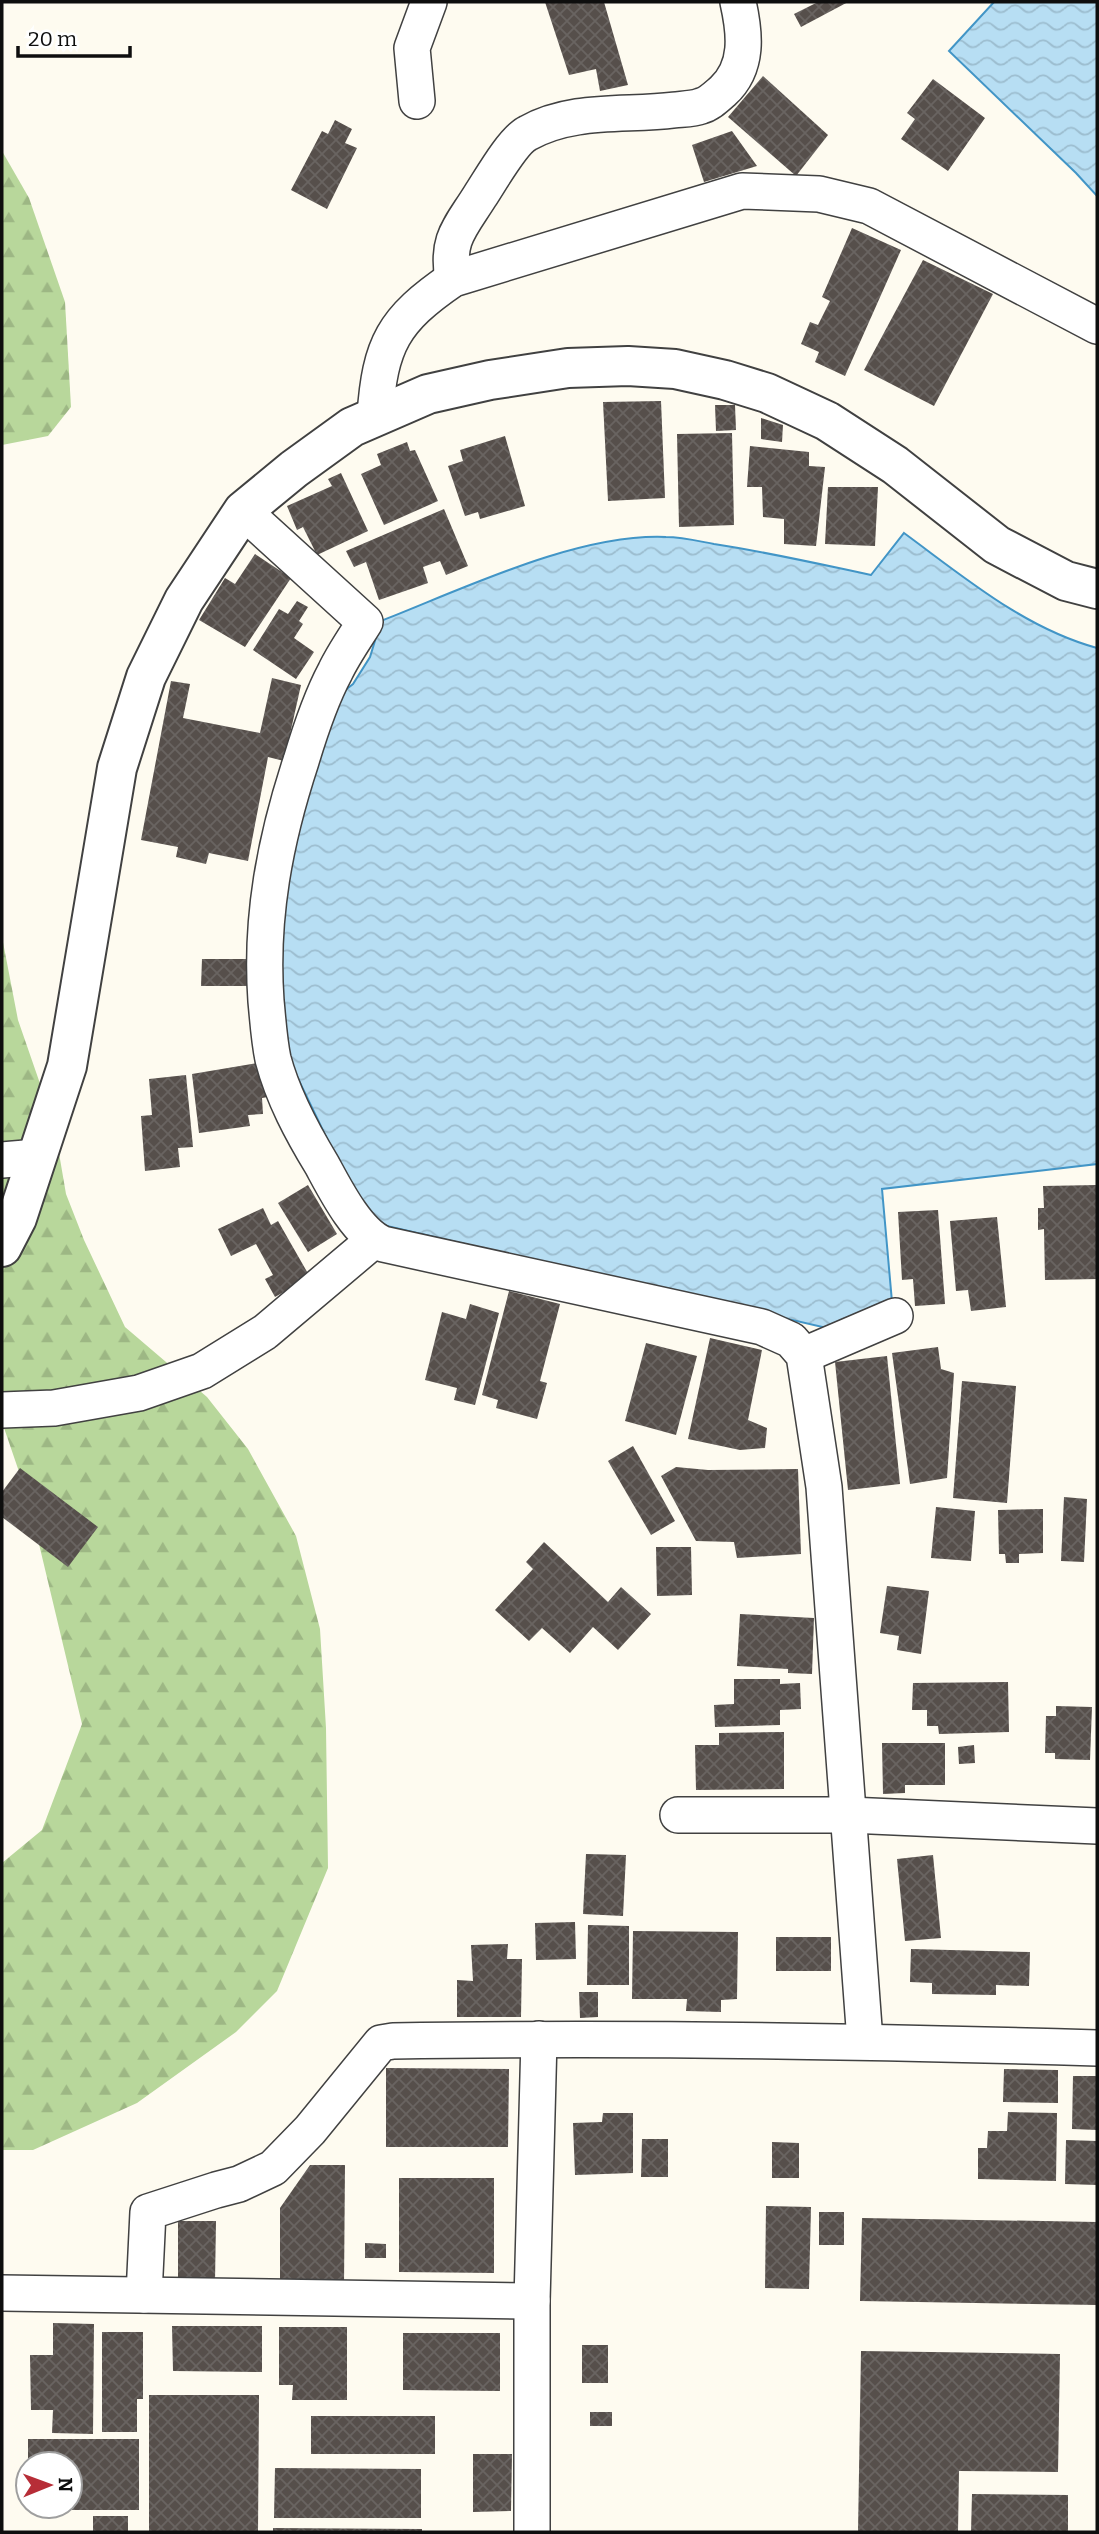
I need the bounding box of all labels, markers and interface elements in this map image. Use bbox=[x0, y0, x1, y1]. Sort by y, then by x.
scale bar bbox=[18, 14, 130, 58]
text: 20 m bbox=[28, 26, 77, 52]
north arrow bbox=[14, 2450, 84, 2520]
text: N bbox=[54, 2477, 77, 2493]

